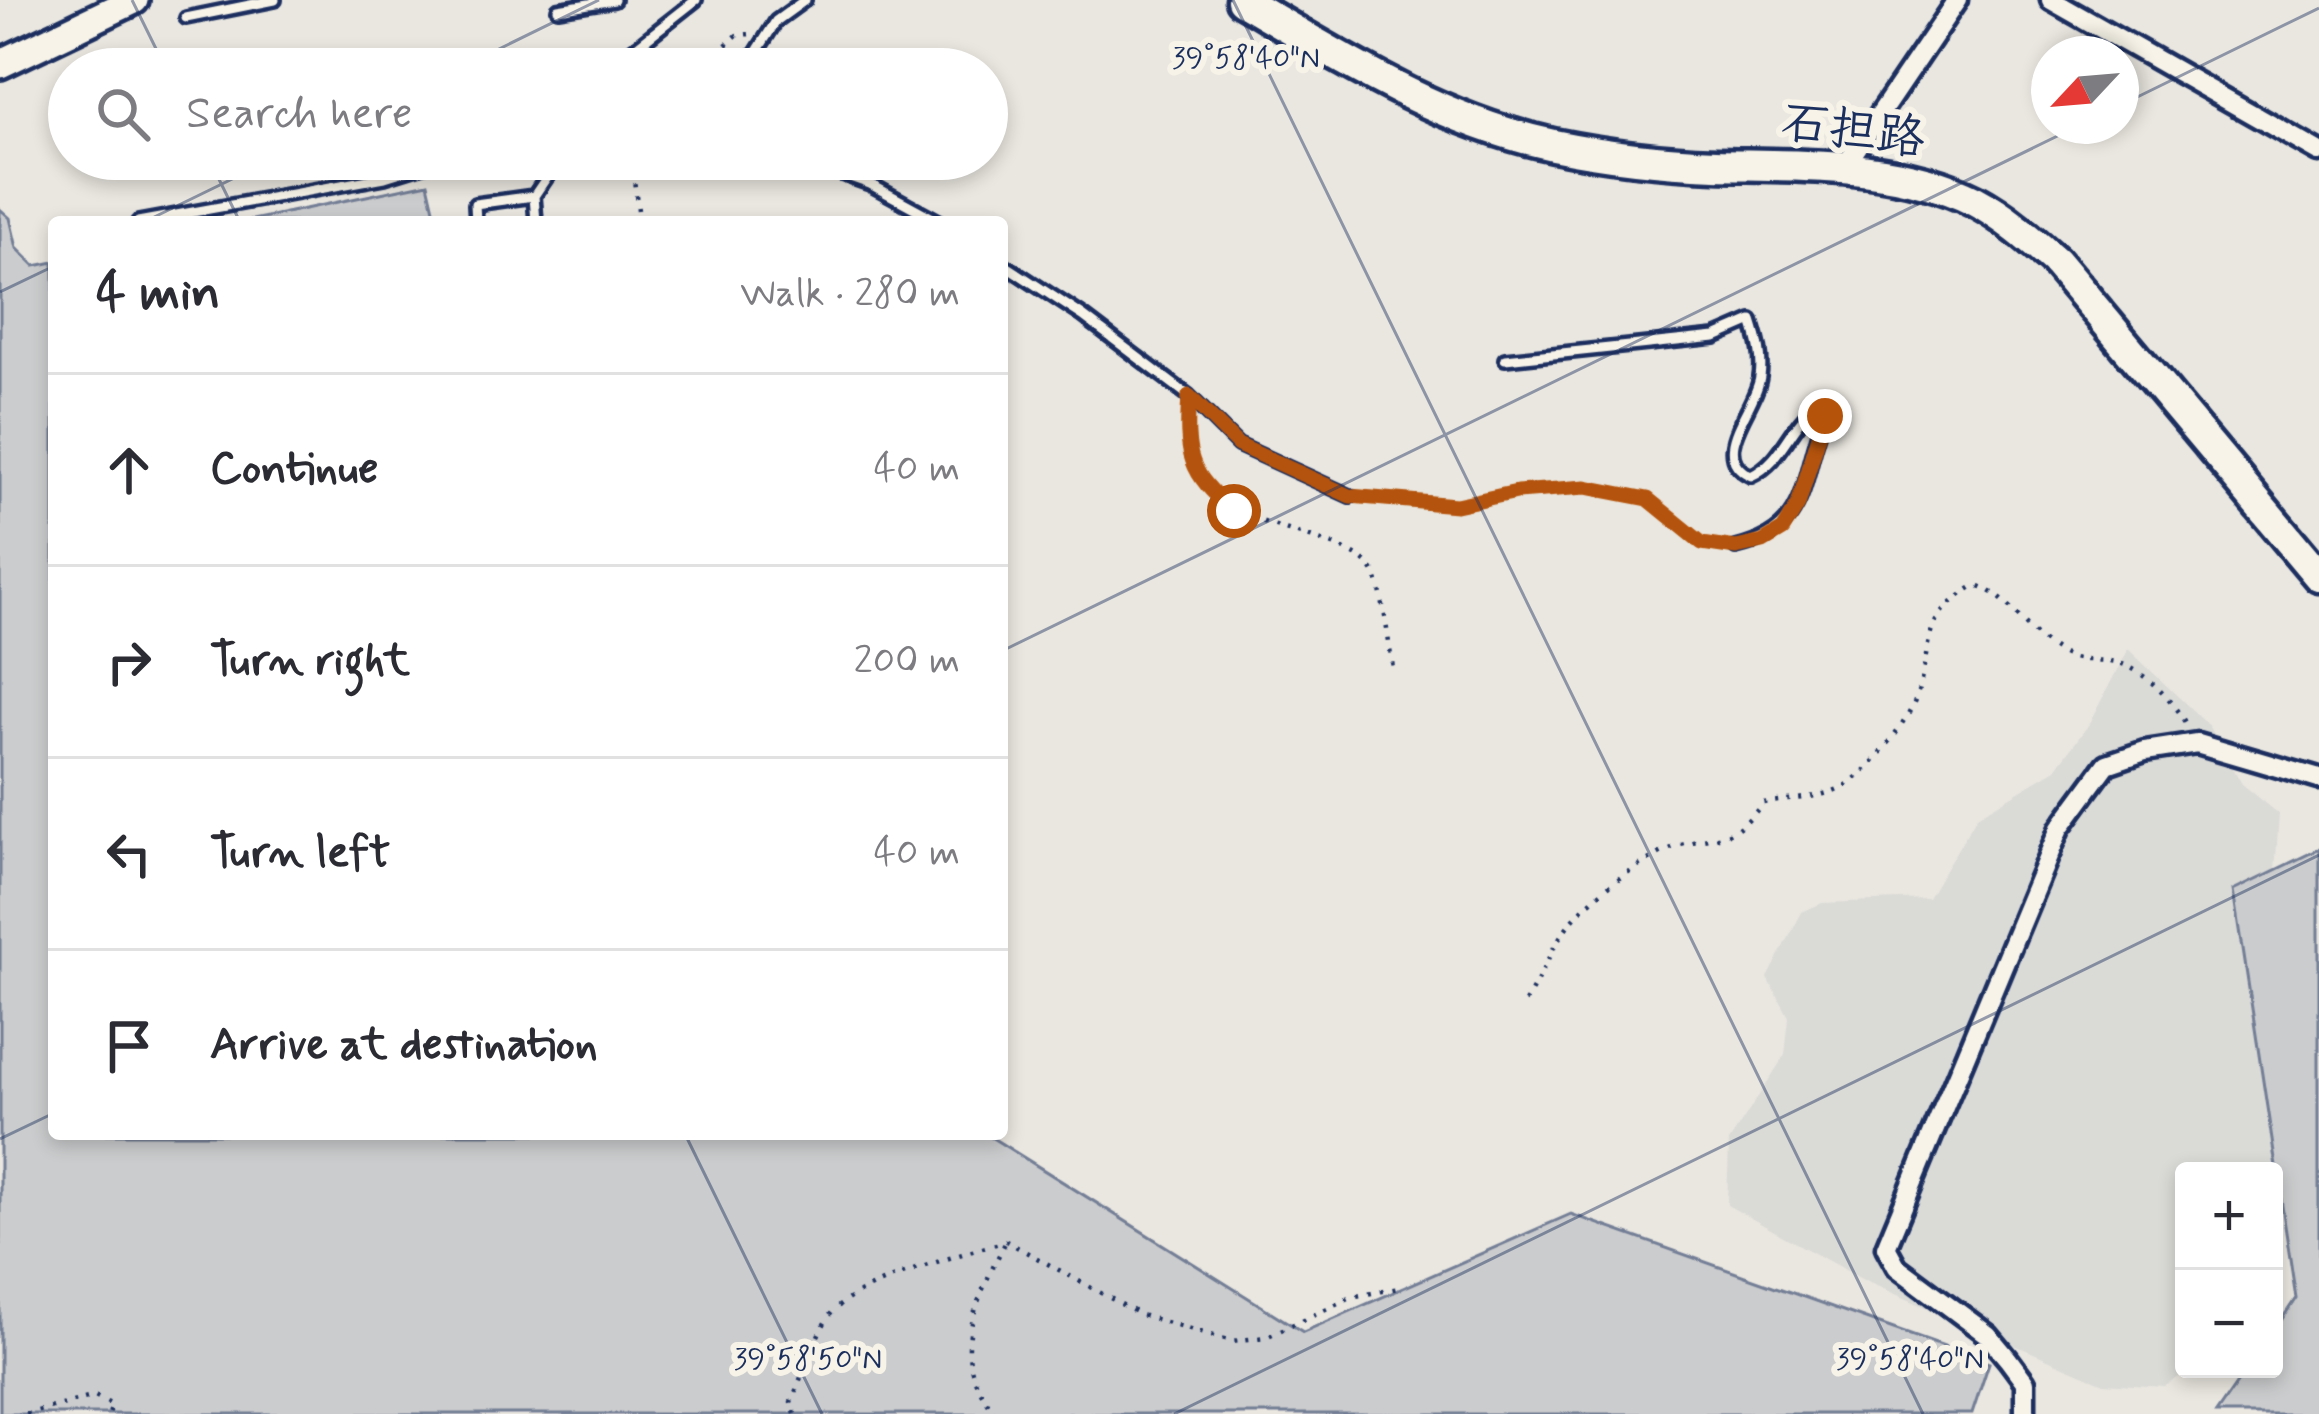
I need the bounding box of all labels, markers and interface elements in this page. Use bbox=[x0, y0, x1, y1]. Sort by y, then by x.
north arrow bbox=[2031, 36, 2139, 144]
text: 39°58'40"N bbox=[1172, 39, 1320, 78]
search box bbox=[48, 48, 1008, 180]
icon: search bbox=[90, 81, 156, 147]
text: Search here bbox=[186, 85, 413, 144]
street label: 石担路 bbox=[1778, 92, 1928, 172]
text: 4 min bbox=[96, 261, 220, 327]
text: Walk · 280 m bbox=[740, 269, 960, 320]
route end bbox=[1798, 389, 1852, 443]
icon: ahead bbox=[96, 437, 162, 503]
text: Continue bbox=[210, 440, 378, 499]
text: 40 m bbox=[873, 444, 960, 495]
route start bbox=[1207, 484, 1261, 538]
icon: right bbox=[96, 629, 162, 695]
text: Turn right bbox=[210, 632, 410, 691]
text: 200 m bbox=[854, 636, 960, 687]
icon: left bbox=[96, 821, 162, 887]
text: Turn left bbox=[210, 824, 390, 883]
text: 40 m bbox=[873, 828, 960, 879]
icon: arrive bbox=[96, 1013, 162, 1079]
text: Arrive at destination bbox=[210, 1016, 598, 1075]
map controls bbox=[2175, 1162, 2283, 1378]
button: + bbox=[2175, 1162, 2283, 1270]
button: − bbox=[2175, 1270, 2283, 1378]
text: 39°58'50"N bbox=[734, 1340, 882, 1379]
text: 39°58'40"N bbox=[1836, 1340, 1984, 1379]

